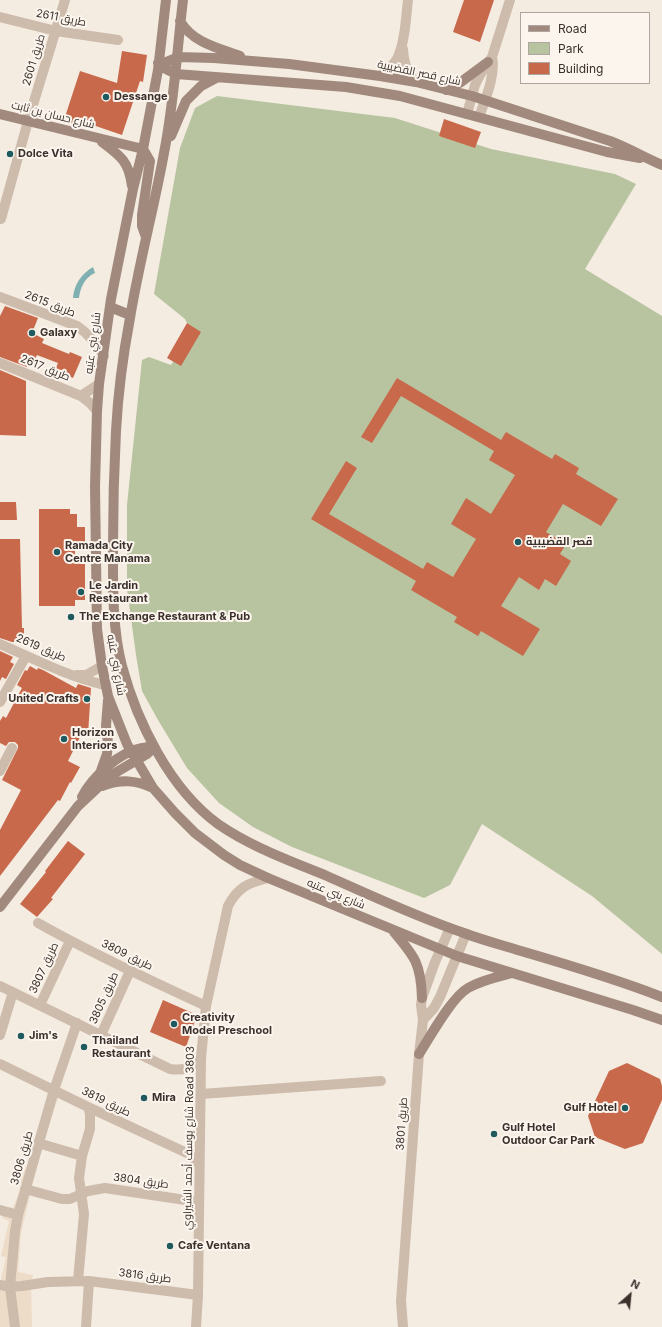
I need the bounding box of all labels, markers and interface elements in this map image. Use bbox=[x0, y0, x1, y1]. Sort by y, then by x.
street label: طريق 2611 bbox=[35, 7, 87, 29]
legend bbox=[520, 12, 650, 84]
text: Road bbox=[558, 21, 587, 36]
street label: طريق 2601 bbox=[20, 33, 48, 87]
text: Park bbox=[558, 41, 584, 56]
street label: شارع قصر القضيبية bbox=[376, 58, 462, 88]
text: Building bbox=[558, 61, 603, 76]
place label: Dessange bbox=[114, 90, 168, 104]
marker: Dessange bbox=[101, 92, 111, 102]
street label: شارع حسان بن ثابت bbox=[10, 98, 96, 132]
place label: Dolce Vita bbox=[18, 147, 73, 161]
marker: Dolce Vita bbox=[5, 149, 15, 159]
street label: طريق 2615 bbox=[23, 288, 77, 320]
street label: شارع بني عتبه bbox=[82, 311, 104, 375]
place label: Galaxy bbox=[40, 326, 77, 340]
marker: Galaxy bbox=[27, 328, 37, 338]
street label: طريق 2617 bbox=[18, 352, 72, 384]
place label: قصر القضيبية bbox=[526, 535, 592, 549]
marker: قصر القضيبية bbox=[513, 537, 523, 547]
place label: Ramada City Centre Manama bbox=[65, 539, 150, 565]
marker: Ramada City Centre Manama bbox=[52, 547, 62, 557]
place label: Le Jardin Restaurant bbox=[89, 579, 148, 605]
marker: Le Jardin Restaurant bbox=[76, 587, 86, 597]
place label: The Exchange Restaurant & Pub bbox=[79, 610, 250, 624]
marker: The Exchange Restaurant & Pub bbox=[66, 612, 76, 622]
street label: طريق 2619 bbox=[14, 632, 68, 664]
street label: شارع بني عتبه bbox=[104, 633, 128, 697]
place label: United Crafts bbox=[8, 692, 79, 706]
marker: United Crafts bbox=[82, 694, 92, 704]
place label: Horizon Interiors bbox=[72, 726, 117, 752]
marker: Horizon Interiors bbox=[59, 734, 69, 744]
street label: شارع بني عتبه bbox=[305, 876, 367, 912]
street label: طريق 3809 bbox=[99, 937, 155, 973]
street label: طريق 3807 bbox=[26, 940, 62, 996]
street label: طريق 3805 bbox=[87, 970, 121, 1026]
place label: Creativity Model Preschool bbox=[182, 1011, 272, 1037]
marker: Creativity Model Preschool bbox=[169, 1019, 179, 1029]
place label: Jim's bbox=[29, 1029, 58, 1043]
marker: Jim's bbox=[16, 1031, 26, 1041]
place label: Thailand Restaurant bbox=[92, 1034, 151, 1060]
marker: Thailand Restaurant bbox=[79, 1042, 89, 1052]
street label: شارع يوسف أحمد الشيراوي Road 3803 bbox=[181, 1046, 197, 1230]
street label: طريق 3819 bbox=[79, 1084, 133, 1120]
place label: Mira bbox=[152, 1091, 176, 1105]
marker: Mira bbox=[139, 1093, 149, 1103]
street label: طريق 3801 bbox=[394, 1097, 410, 1151]
place label: Gulf Hotel bbox=[564, 1101, 617, 1115]
marker: Gulf Hotel bbox=[620, 1103, 630, 1113]
place label: Gulf Hotel Outdoor Car Park bbox=[502, 1121, 595, 1147]
street label: طريق 3806 bbox=[8, 1129, 36, 1187]
marker: Gulf Hotel Outdoor Car Park bbox=[489, 1129, 499, 1139]
street label: طريق 3804 bbox=[112, 1171, 170, 1191]
place label: Cafe Ventana bbox=[178, 1239, 250, 1253]
marker: Cafe Ventana bbox=[165, 1241, 175, 1251]
street label: طريق 3816 bbox=[118, 1266, 172, 1286]
north arrow bbox=[610, 1275, 650, 1315]
text: N bbox=[629, 1276, 642, 1292]

